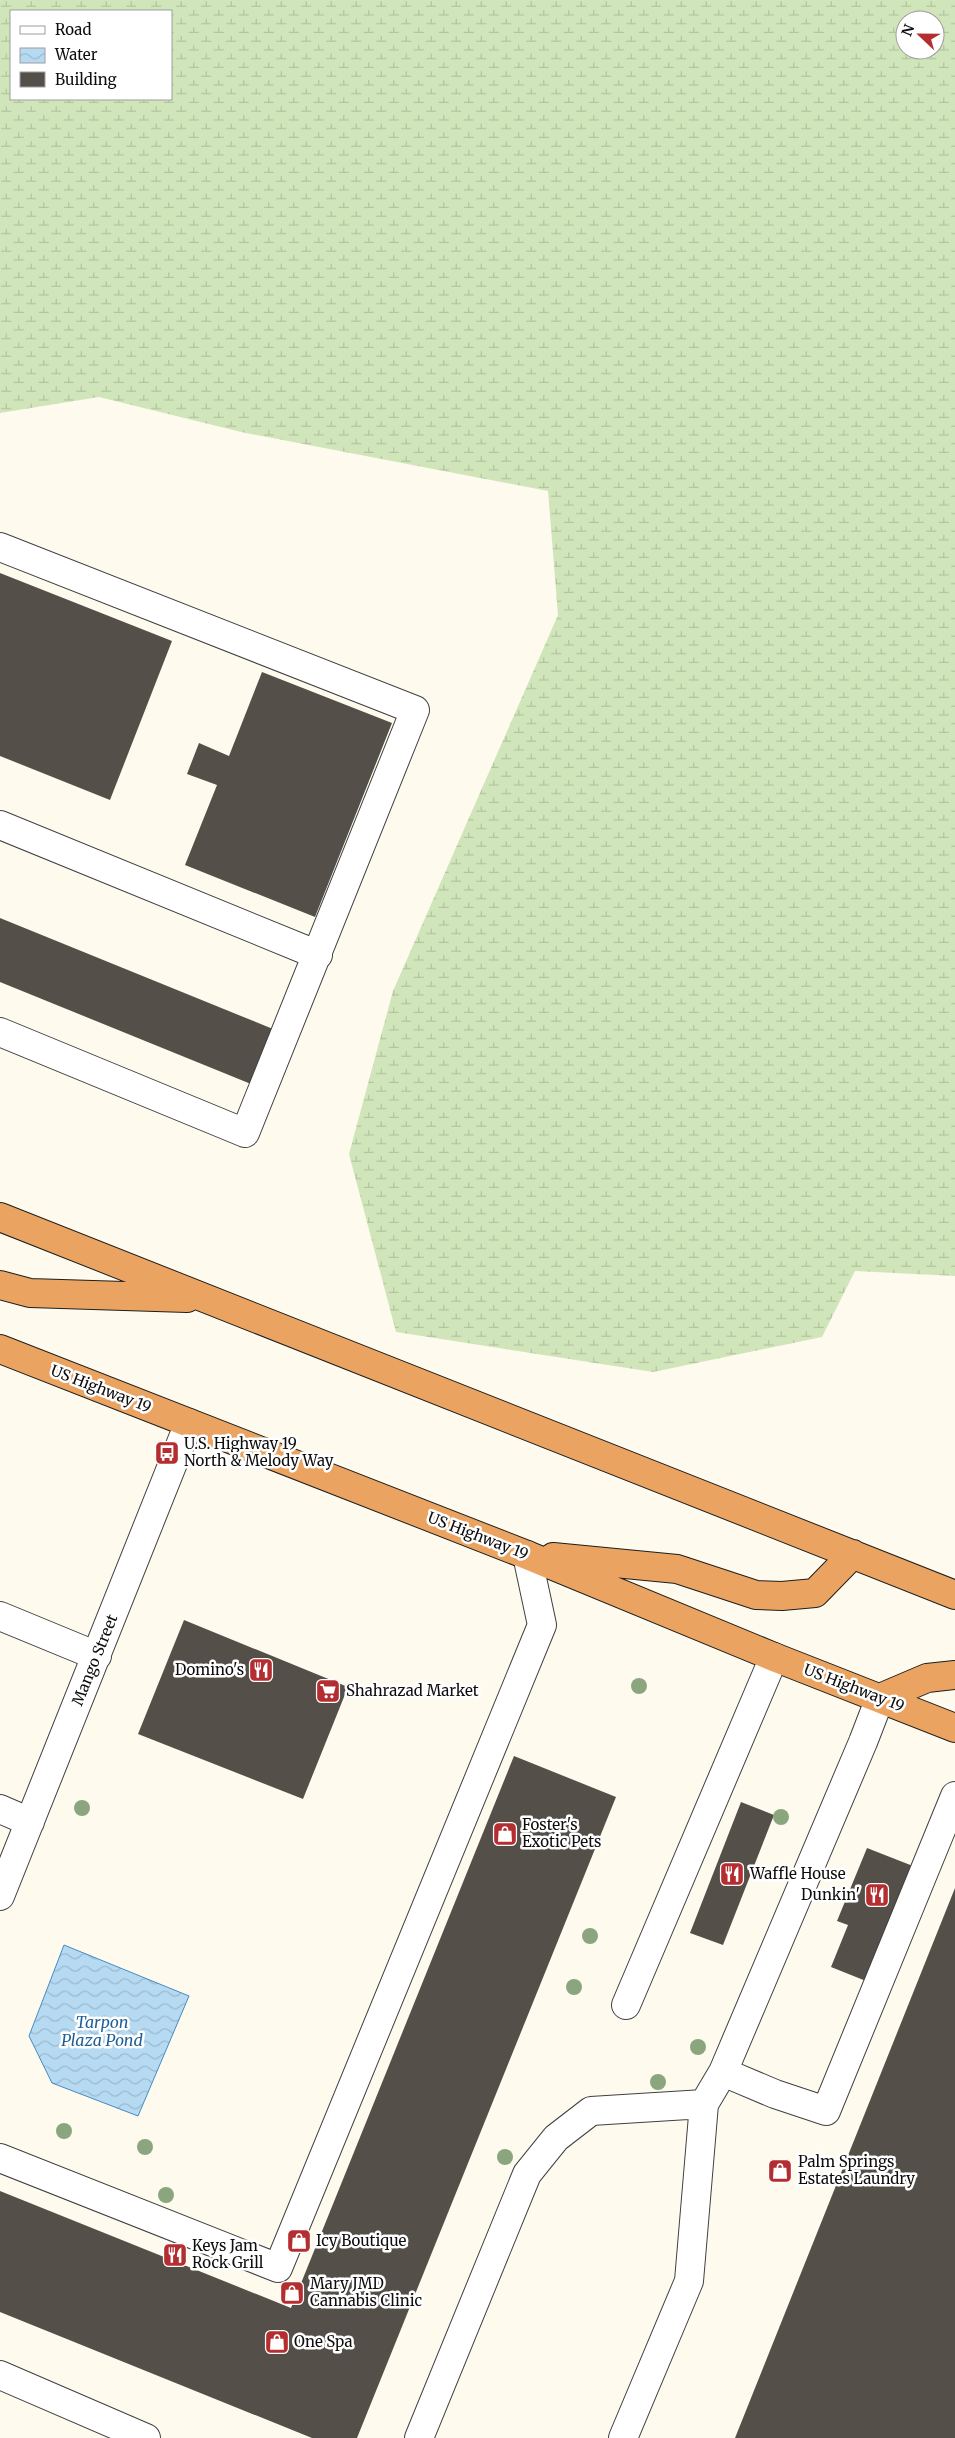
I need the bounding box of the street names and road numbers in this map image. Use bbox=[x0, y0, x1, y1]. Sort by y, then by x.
street label: US Highway 19 bbox=[48, 1361, 154, 1416]
street label: US Highway 19 bbox=[425, 1508, 531, 1563]
street label: Mango Street bbox=[68, 1611, 122, 1708]
street label: US Highway 19 bbox=[801, 1660, 907, 1715]

